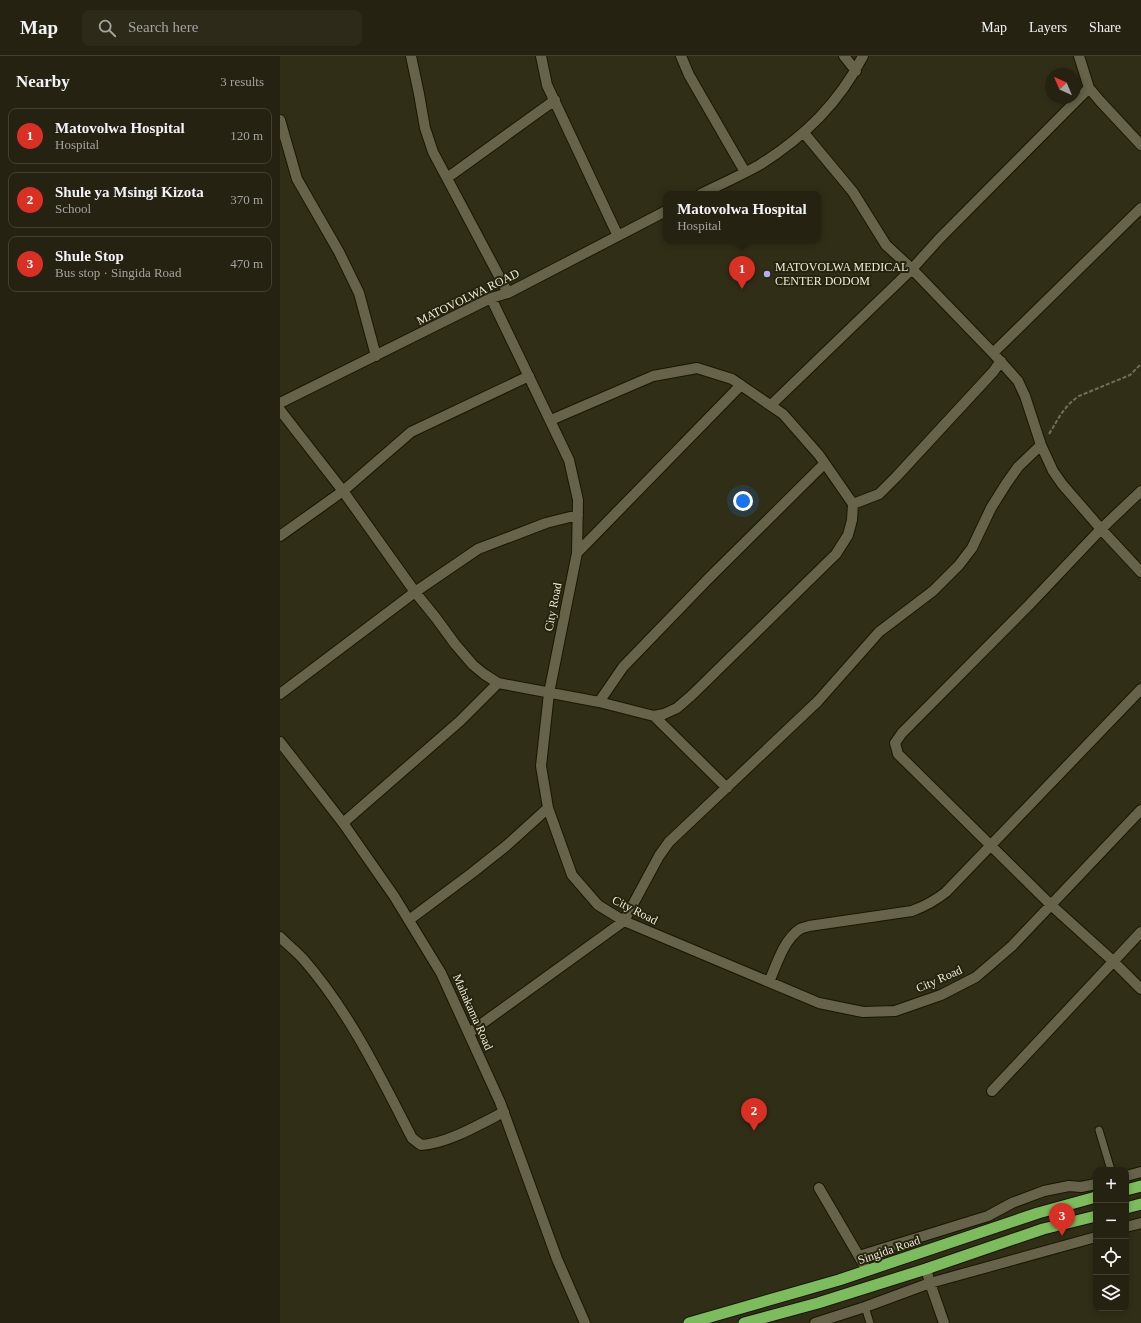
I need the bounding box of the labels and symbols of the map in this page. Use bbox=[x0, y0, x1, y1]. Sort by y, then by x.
north arrow bbox=[1045, 68, 1081, 104]
pin: 1 bbox=[729, 256, 755, 289]
place label: MATOVOLWA MEDICAL CENTER DODOM bbox=[775, 260, 908, 288]
street label: MATOVOLWA ROAD bbox=[414, 266, 522, 328]
marker: MATOVOLWA MEDICAL CENTER DODOM bbox=[762, 269, 772, 279]
your location bbox=[733, 491, 753, 511]
street label: City Road bbox=[541, 582, 565, 632]
street label: City Road bbox=[610, 893, 660, 927]
street label: City Road bbox=[914, 963, 964, 995]
street label: Mahakama Road bbox=[450, 972, 496, 1052]
pin: 2 bbox=[741, 1098, 767, 1131]
pin: 3 bbox=[1049, 1203, 1075, 1236]
street label: Singida Road bbox=[856, 1233, 922, 1267]

